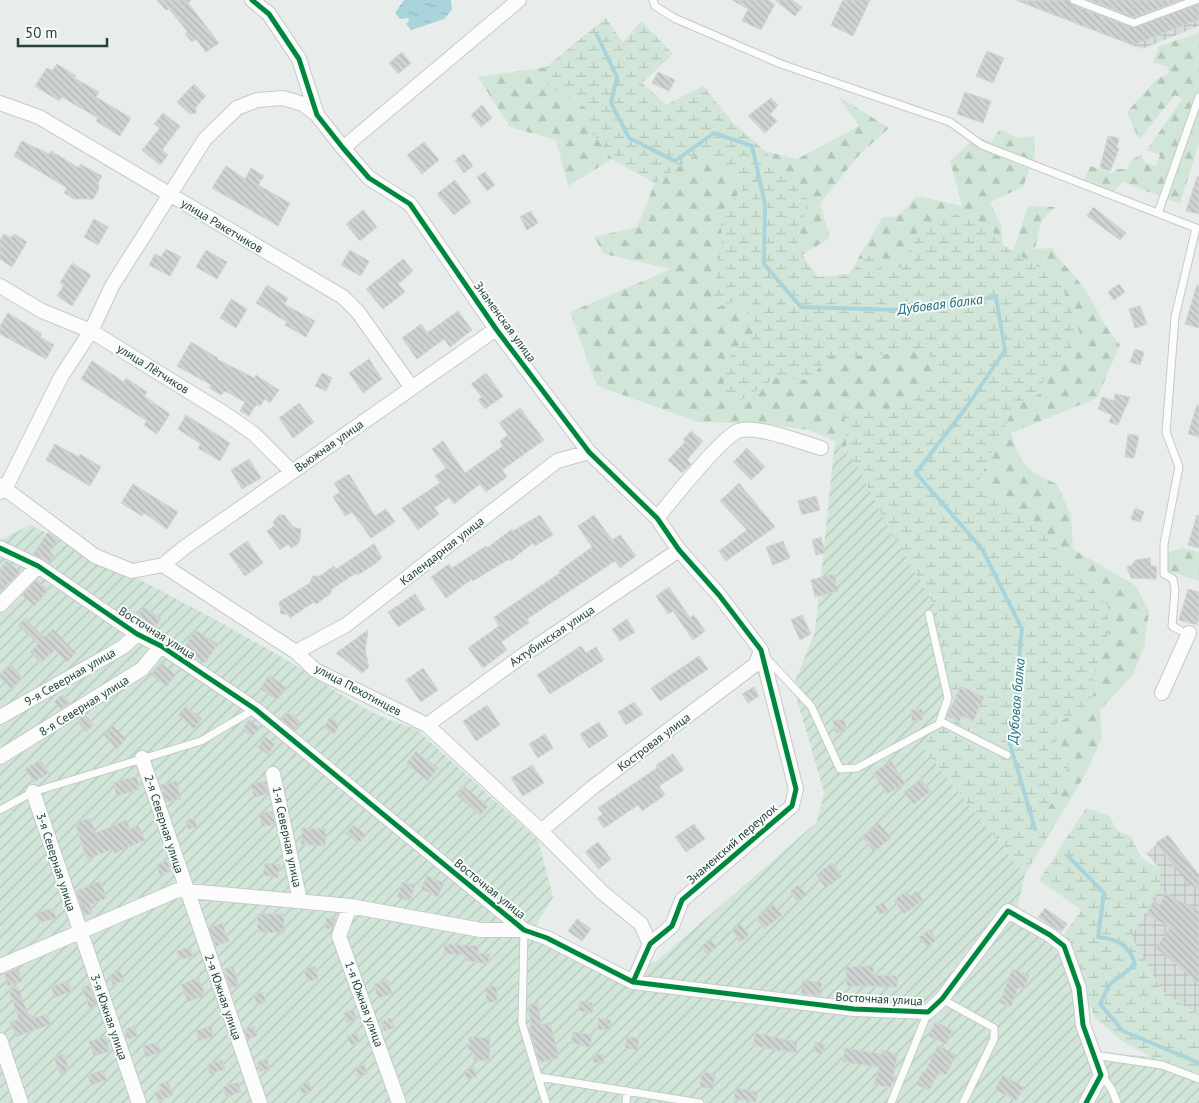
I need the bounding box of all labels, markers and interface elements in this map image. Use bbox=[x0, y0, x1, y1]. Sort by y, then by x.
scale bar bbox=[18, 15, 106, 47]
text: 50 m bbox=[25, 23, 58, 42]
street label: улица Ракетчиков bbox=[179, 195, 266, 256]
street label: Знаменская улица bbox=[471, 279, 540, 365]
water label: Дубовая балка bbox=[895, 290, 984, 318]
street label: улица Лётчиков bbox=[114, 340, 192, 397]
street label: Вьюжная улица bbox=[291, 416, 366, 475]
street label: Календарная улица bbox=[397, 513, 487, 588]
street label: Ахтубинская улица bbox=[506, 602, 597, 670]
street label: Восточная улица bbox=[116, 603, 198, 662]
street label: 9-я Северная улица bbox=[22, 644, 118, 709]
water label: Дубовая балка bbox=[1003, 657, 1029, 746]
street label: улица Пехотинцев bbox=[312, 660, 404, 719]
street label: 8-я Северная улица bbox=[36, 672, 131, 739]
street label: Костровая улица bbox=[614, 709, 693, 774]
street label: 2-я Северная улица bbox=[141, 773, 187, 875]
street label: 1-я Северная улица bbox=[269, 785, 306, 889]
street label: Знаменский переулок bbox=[683, 800, 780, 887]
street label: 3-я Северная улица bbox=[33, 811, 79, 913]
street label: Восточная улица bbox=[452, 855, 529, 922]
street label: 2-я Южная улица bbox=[202, 952, 245, 1042]
street label: 1-я Южная улица bbox=[342, 959, 387, 1049]
street label: 3-я Южная улица bbox=[88, 972, 131, 1062]
street label: Восточная улица bbox=[835, 989, 923, 1008]

